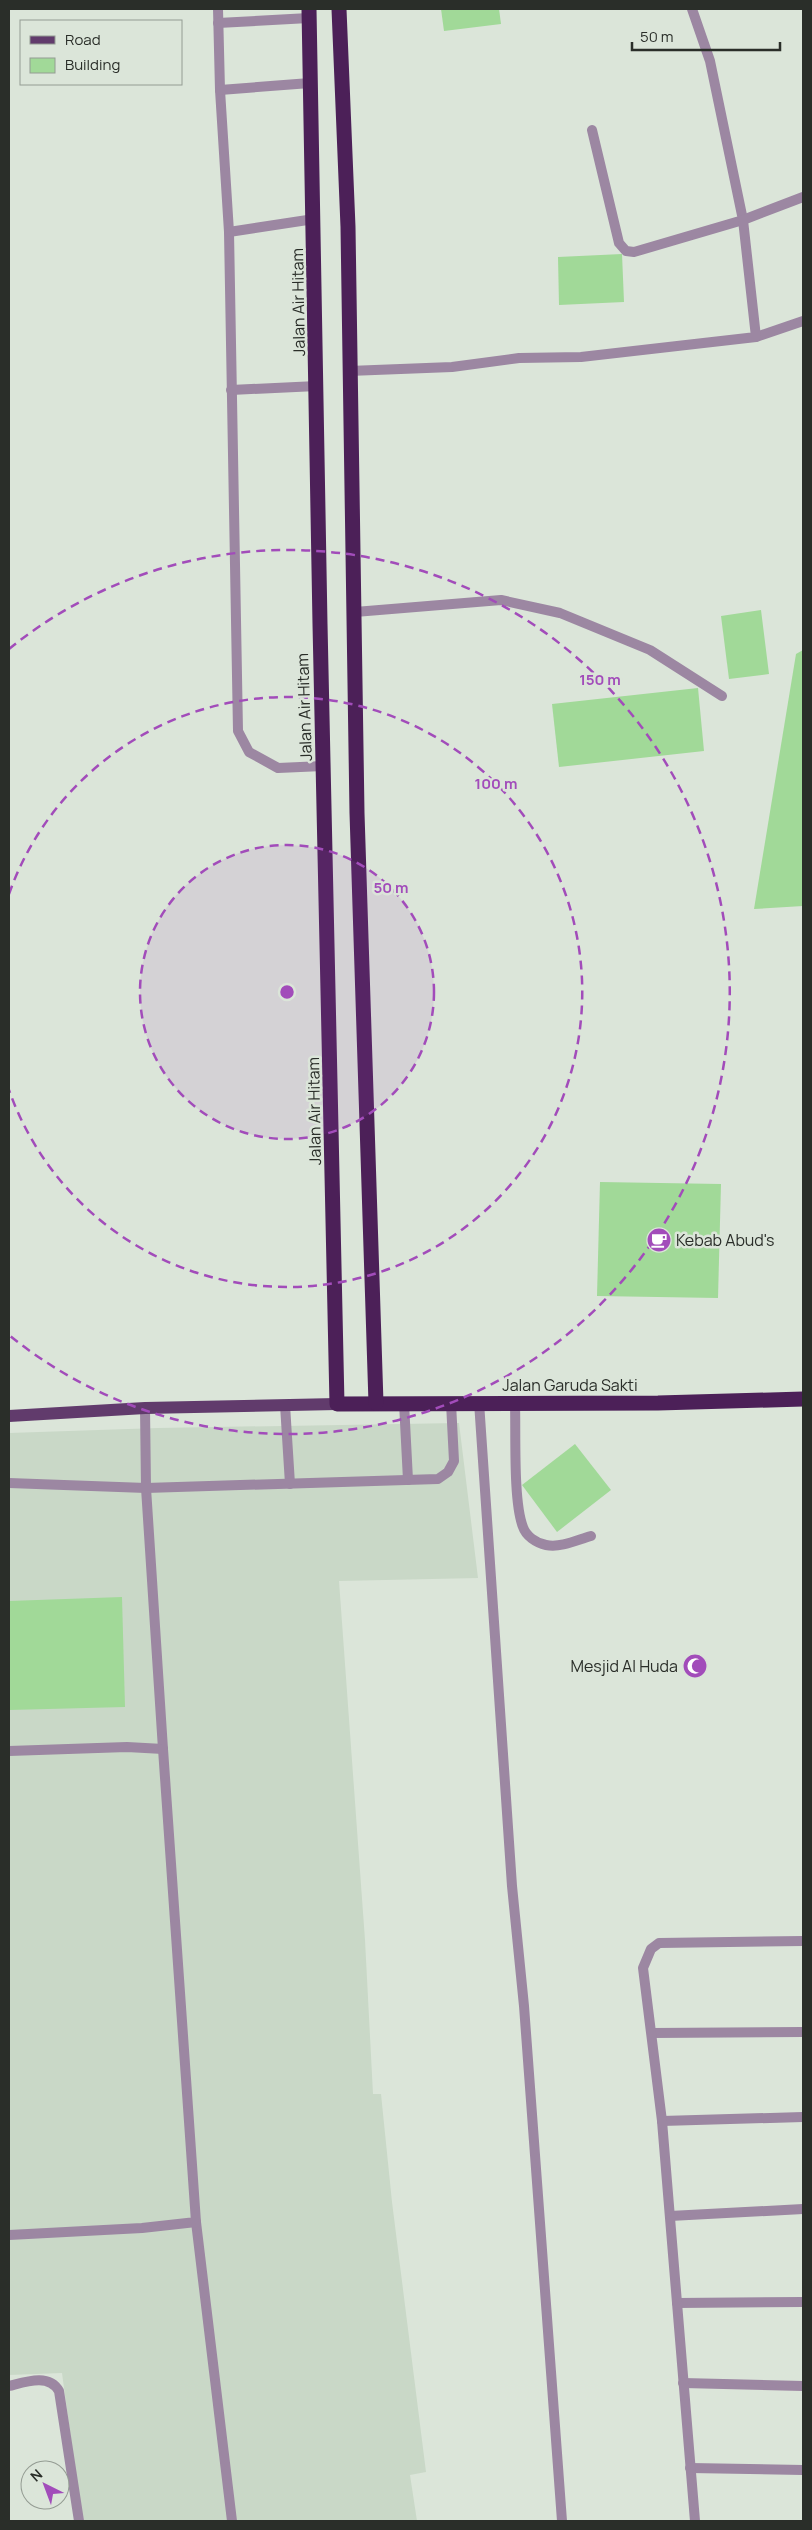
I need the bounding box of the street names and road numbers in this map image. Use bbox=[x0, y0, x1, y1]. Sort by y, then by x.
street label: Jalan Air Hitam bbox=[286, 248, 310, 356]
street label: Jalan Air Hitam bbox=[291, 653, 317, 761]
street label: Jalan Air Hitam bbox=[302, 1057, 326, 1165]
street label: Jalan Garuda Sakti bbox=[502, 1374, 638, 1396]

